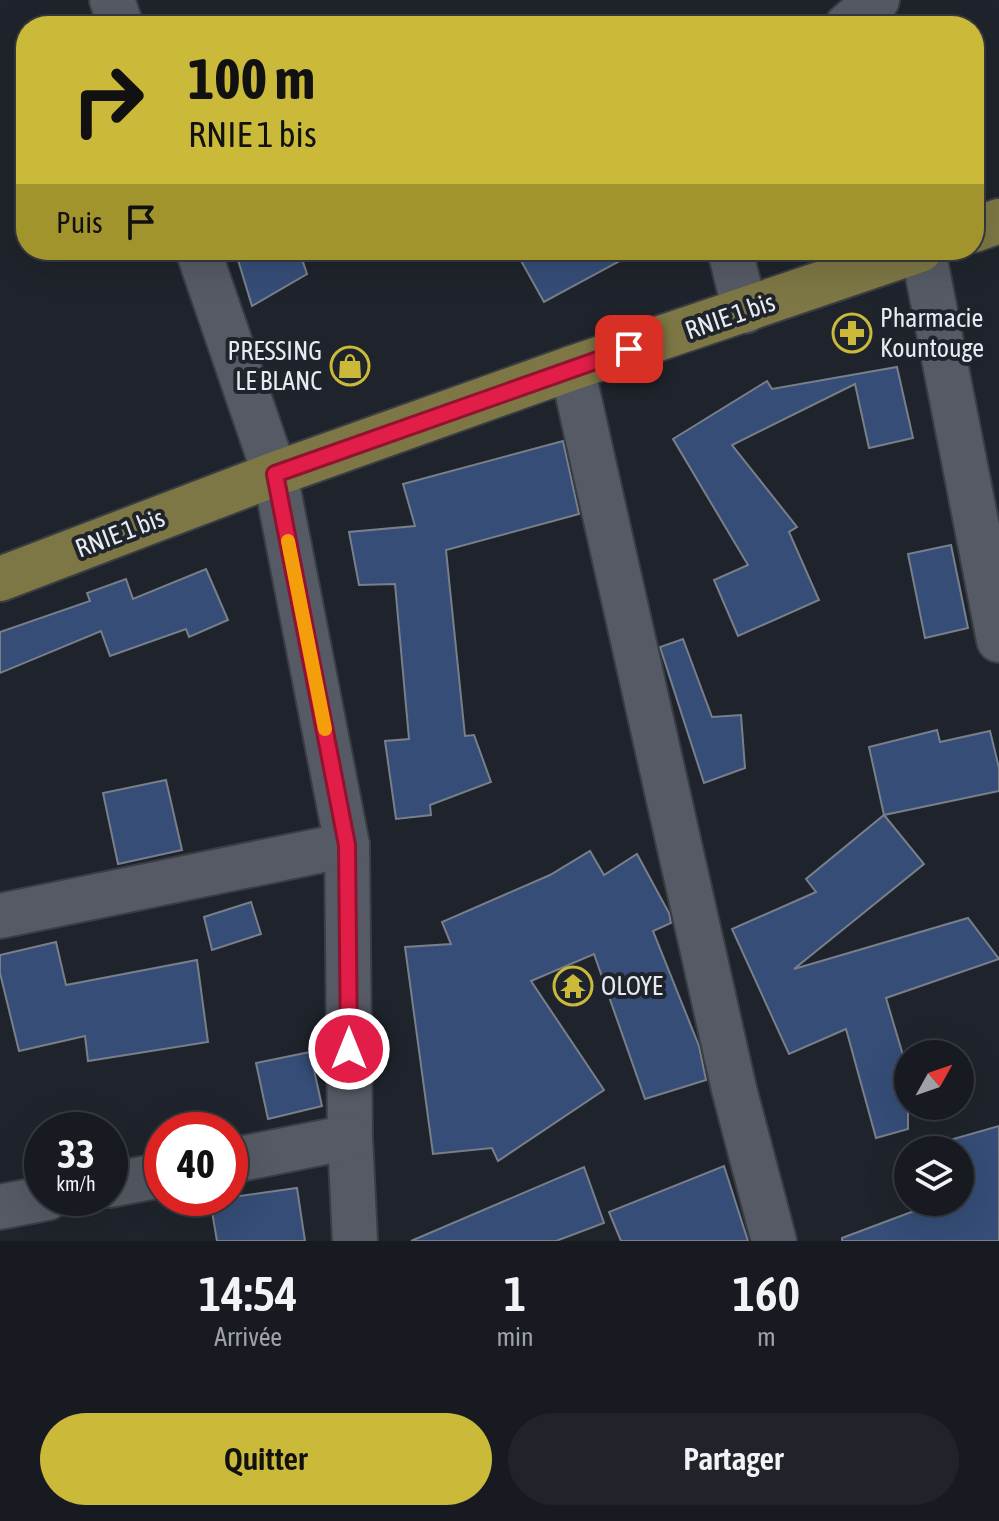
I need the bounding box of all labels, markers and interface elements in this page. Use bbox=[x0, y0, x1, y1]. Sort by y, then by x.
text: 100 m bbox=[188, 47, 315, 111]
icon: right bbox=[56, 48, 160, 152]
text: RNIE 1 bis bbox=[188, 113, 317, 155]
icon: arrive bbox=[119, 200, 163, 244]
text: Puis bbox=[56, 205, 103, 239]
street label: RNIE 1 bis bbox=[681, 287, 779, 345]
place label: Pharmacie Kountouge bbox=[880, 303, 984, 363]
pharmacy icon: Pharmacie Kountouge bbox=[831, 312, 873, 354]
pin bbox=[595, 315, 663, 383]
icon: arrive bbox=[607, 327, 651, 371]
place label: PRESSING LE BLANC bbox=[228, 336, 322, 396]
shop icon: PRESSING LE BLANC bbox=[329, 345, 371, 387]
street label: RNIE 1 bis bbox=[71, 502, 169, 564]
temple icon: OLOYE bbox=[552, 965, 594, 1007]
place label: OLOYE bbox=[601, 971, 663, 1001]
position arrow bbox=[307, 1007, 391, 1091]
north arrow bbox=[894, 1040, 974, 1120]
map controls bbox=[894, 1040, 974, 1216]
speed limit sign: 40 bbox=[144, 1112, 248, 1216]
text: 33 bbox=[57, 1131, 95, 1176]
button: layers bbox=[894, 1136, 974, 1216]
text: km/h bbox=[56, 1172, 96, 1195]
text: 14:54 bbox=[199, 1266, 298, 1321]
text: 1 bbox=[504, 1266, 526, 1321]
text: 160 bbox=[733, 1266, 800, 1321]
text: Arrivée bbox=[214, 1322, 282, 1352]
text: min bbox=[496, 1322, 534, 1352]
text: m bbox=[757, 1322, 776, 1352]
button: Quitter bbox=[40, 1413, 492, 1505]
button: Partager bbox=[508, 1413, 959, 1505]

